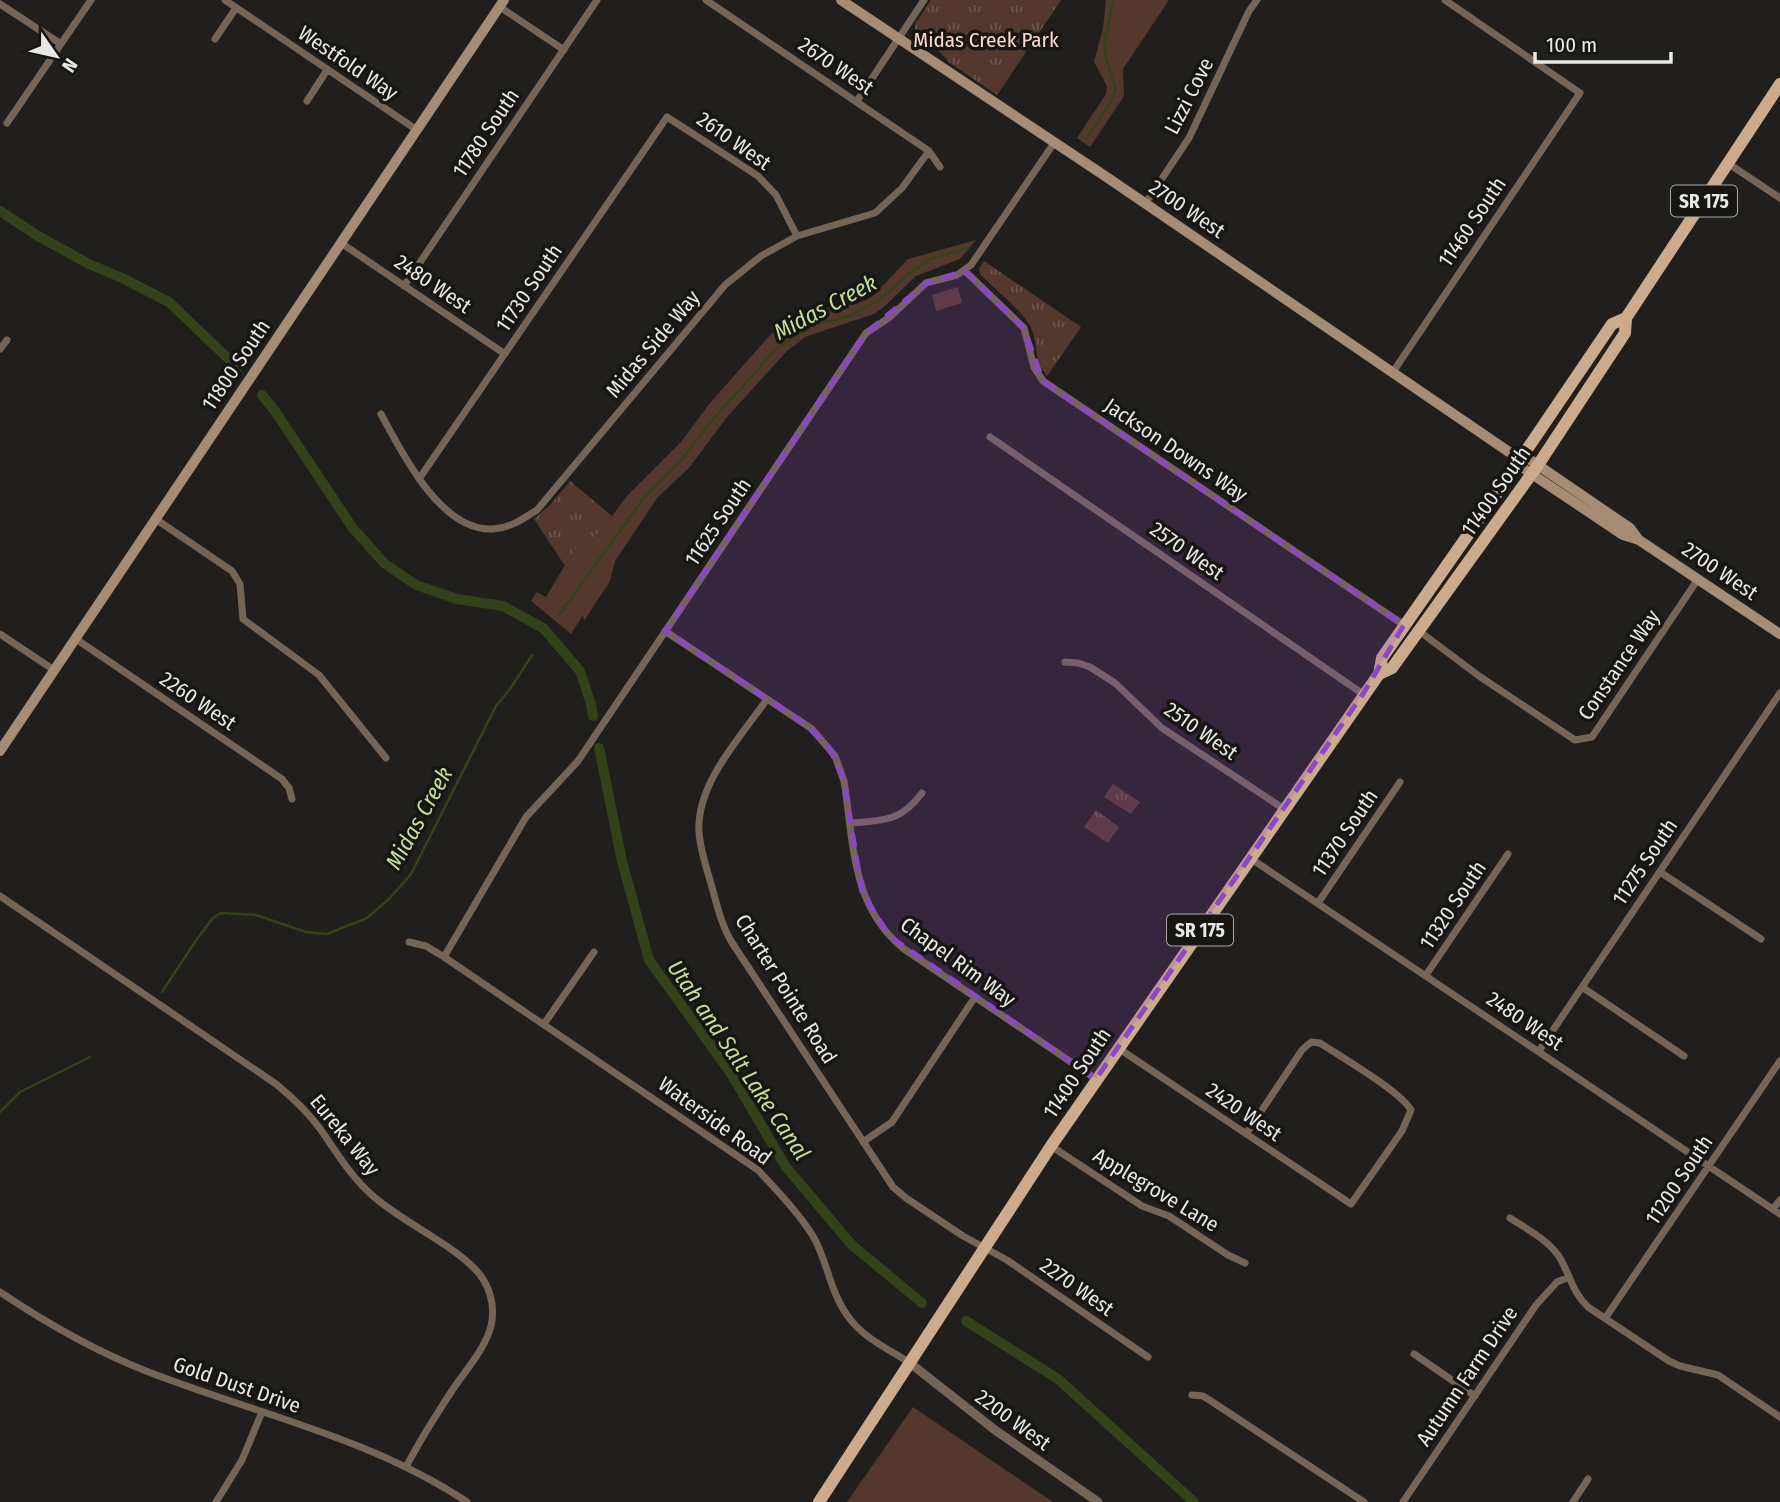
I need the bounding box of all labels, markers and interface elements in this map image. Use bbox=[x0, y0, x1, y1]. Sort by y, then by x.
street label: Westfold Way bbox=[293, 20, 403, 106]
north arrow bbox=[21, 21, 91, 91]
scale bar bbox=[1535, 21, 1672, 65]
park label: Midas Creek Park bbox=[913, 27, 1059, 53]
street label: 2670 West bbox=[793, 31, 879, 101]
text: 100 m bbox=[1546, 32, 1597, 58]
street label: Lizzi Cove bbox=[1159, 53, 1219, 139]
text: N bbox=[57, 54, 82, 76]
street label: 11780 South bbox=[447, 84, 525, 182]
street label: 2610 West bbox=[692, 106, 776, 176]
street label: 11460 South bbox=[1432, 172, 1512, 272]
street label: 2700 West bbox=[1144, 174, 1230, 244]
road number: SR 175 bbox=[1671, 186, 1737, 216]
street label: 11730 South bbox=[490, 239, 568, 337]
street label: 2480 West bbox=[390, 249, 476, 319]
water label: Midas Creek bbox=[769, 268, 881, 346]
street label: Midas Side Way bbox=[601, 285, 706, 403]
street label: 11800 South bbox=[196, 315, 276, 415]
street label: Jackson Downs Way bbox=[1099, 392, 1253, 508]
street label: 11400 South bbox=[1456, 441, 1536, 541]
street label: 11625 South bbox=[679, 473, 757, 571]
street label: 2570 West bbox=[1145, 516, 1229, 586]
street label: 2700 West bbox=[1677, 536, 1763, 606]
street label: Constance Way bbox=[1573, 604, 1666, 725]
street label: 2260 West bbox=[155, 666, 241, 736]
street label: 2510 West bbox=[1159, 696, 1243, 766]
water label: Midas Creek bbox=[379, 762, 459, 874]
street label: 11370 South bbox=[1306, 784, 1384, 882]
street label: 11275 South bbox=[1607, 814, 1683, 910]
street label: 11320 South bbox=[1414, 856, 1492, 954]
street label: Charter Pointe Road bbox=[730, 909, 842, 1069]
street label: Chapel Rim Way bbox=[895, 911, 1021, 1013]
road number: SR 175 bbox=[1167, 914, 1233, 946]
water label: Utah and Salt Lake Canal bbox=[662, 955, 816, 1165]
street label: 2480 West bbox=[1482, 986, 1568, 1056]
street label: 11400 South bbox=[1037, 1023, 1117, 1123]
street label: Waterside Road bbox=[653, 1071, 777, 1171]
street label: 2420 West bbox=[1201, 1077, 1287, 1147]
street label: Eureka Way bbox=[304, 1089, 386, 1181]
street label: 11200 South bbox=[1640, 1130, 1718, 1230]
street label: Applegrove Lane bbox=[1088, 1142, 1224, 1238]
street label: 2270 West bbox=[1035, 1252, 1119, 1322]
street label: Autumn Farm Drive bbox=[1411, 1301, 1523, 1451]
street label: Gold Dust Drive bbox=[170, 1351, 304, 1419]
street label: 2200 West bbox=[970, 1384, 1056, 1456]

